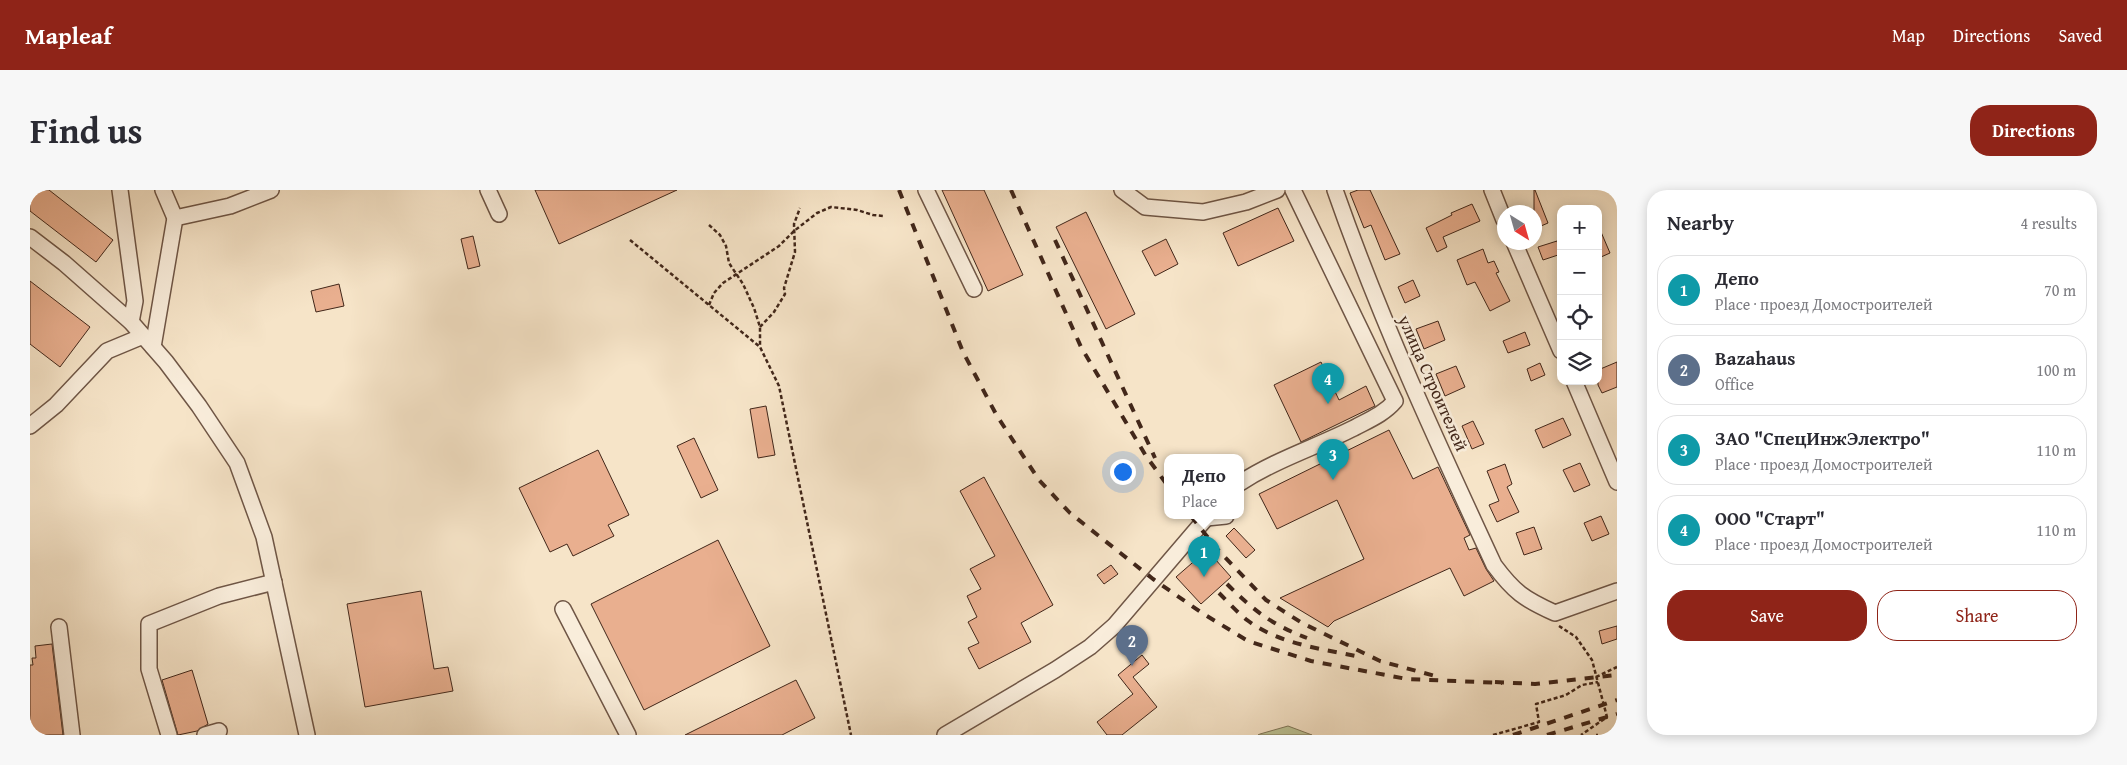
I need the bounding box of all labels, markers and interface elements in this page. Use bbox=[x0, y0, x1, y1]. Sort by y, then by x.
text: Mapleaf bbox=[25, 18, 112, 53]
text: Map bbox=[1892, 22, 1925, 49]
text: Directions bbox=[1953, 22, 2030, 49]
text: Saved bbox=[2058, 22, 2102, 49]
text: Find us bbox=[30, 105, 143, 156]
button: Directions bbox=[1970, 105, 2097, 156]
north arrow bbox=[1497, 205, 1542, 250]
map controls bbox=[1557, 205, 1602, 385]
button: + bbox=[1557, 205, 1602, 250]
text: Nearby bbox=[1667, 207, 1734, 238]
text: 4 results bbox=[2020, 211, 2077, 235]
button: − bbox=[1557, 250, 1602, 295]
text: Депо bbox=[1715, 264, 1759, 292]
text: 1 bbox=[1680, 278, 1688, 302]
text: 70 m bbox=[2044, 278, 2076, 302]
text: Place · проезд Домостроителей bbox=[1715, 292, 1933, 316]
button: locate bbox=[1557, 295, 1602, 340]
street label: улица Строителей bbox=[1391, 309, 1476, 456]
button: layers bbox=[1557, 340, 1602, 385]
text: Bazahaus bbox=[1715, 344, 1795, 372]
text: 2 bbox=[1680, 358, 1688, 382]
text: 100 m bbox=[2036, 358, 2076, 382]
pin: 4 bbox=[1312, 363, 1344, 404]
text: Office bbox=[1715, 372, 1754, 396]
text: ЗАО "СпецИнжЭлектро" bbox=[1715, 424, 1930, 452]
text: 3 bbox=[1680, 438, 1688, 462]
text: 110 m bbox=[2036, 438, 2076, 462]
pin: 3 bbox=[1317, 439, 1349, 480]
text: Place · проезд Домостроителей bbox=[1715, 452, 1933, 476]
popup bbox=[1164, 454, 1244, 519]
your location bbox=[1110, 459, 1136, 485]
text: Депо bbox=[1182, 461, 1226, 489]
text: Place bbox=[1182, 489, 1217, 513]
text: ООО "Старт" bbox=[1715, 504, 1825, 532]
text: 4 bbox=[1680, 518, 1688, 542]
text: 110 m bbox=[2036, 518, 2076, 542]
text: Place · проезд Домостроителей bbox=[1715, 532, 1933, 556]
pin: 1 bbox=[1188, 536, 1220, 577]
button: Save bbox=[1667, 590, 1867, 641]
button: Share bbox=[1877, 590, 2077, 641]
pin: 2 bbox=[1116, 625, 1148, 666]

